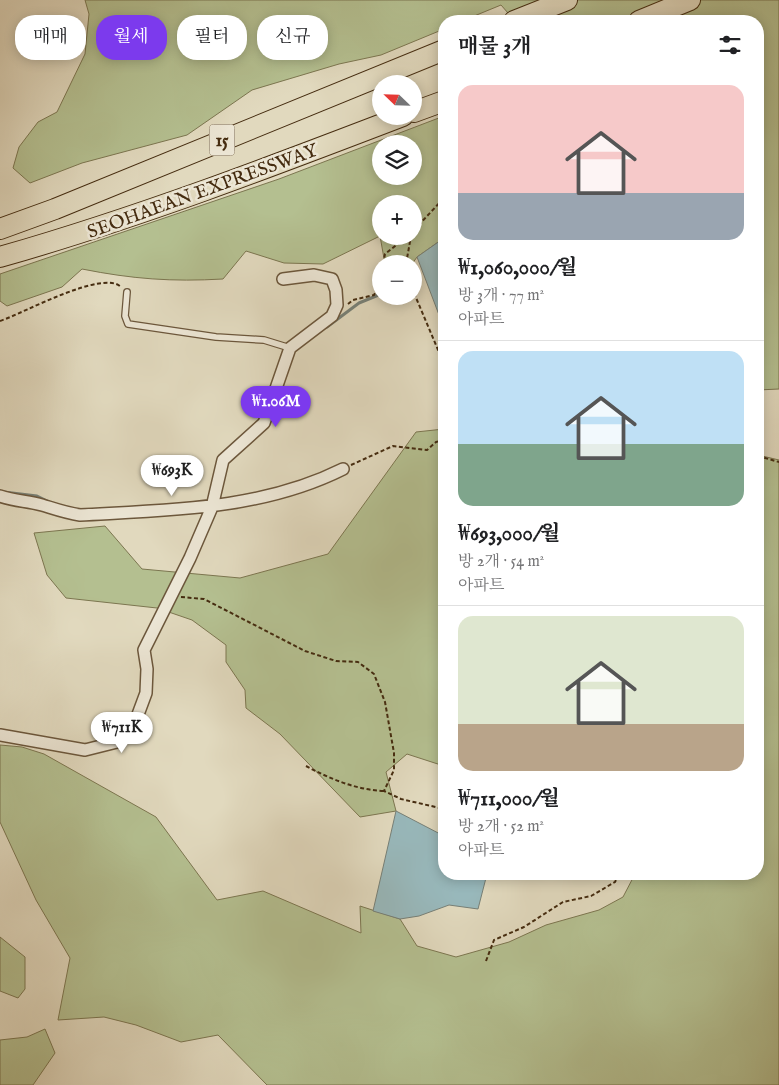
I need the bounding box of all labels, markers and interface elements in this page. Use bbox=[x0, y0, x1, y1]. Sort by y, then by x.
chip: 매매 bbox=[15, 15, 86, 60]
chip: 월세 bbox=[96, 15, 167, 60]
chip: 필터 bbox=[177, 15, 247, 60]
chip: 신규 bbox=[257, 15, 328, 60]
icon: filters bbox=[716, 31, 744, 59]
text: 매물 3개 bbox=[458, 34, 531, 61]
north arrow bbox=[372, 75, 422, 125]
map controls bbox=[372, 75, 422, 305]
icon: home bbox=[556, 118, 646, 208]
road number: 15 bbox=[210, 124, 234, 156]
button: layers bbox=[372, 135, 422, 185]
street label: SEOHAEAN EXPRESSWAY bbox=[84, 139, 322, 245]
button: + bbox=[372, 195, 422, 245]
button: − bbox=[372, 255, 422, 305]
text: ₩1,060,000/월 bbox=[458, 255, 577, 282]
text: 방 3개 · 77 m² bbox=[458, 286, 544, 306]
text: 아파트 bbox=[458, 310, 504, 330]
icon: home bbox=[556, 383, 646, 473]
pin: ₩1.06M bbox=[235, 386, 317, 428]
text: ₩1.06M bbox=[252, 392, 300, 412]
pin: ₩693K bbox=[137, 454, 207, 497]
text: ₩693K bbox=[152, 461, 192, 481]
text: ₩693,000/월 bbox=[458, 521, 560, 548]
text: 방 2개 · 54 m² bbox=[458, 552, 544, 572]
text: 아파트 bbox=[458, 576, 504, 596]
icon: home bbox=[556, 648, 646, 738]
pin: ₩711K bbox=[87, 712, 157, 754]
text: ₩711K bbox=[102, 718, 142, 738]
text: ₩711,000/월 bbox=[458, 786, 560, 813]
text: 방 2개 · 52 m² bbox=[458, 817, 544, 837]
text: 아파트 bbox=[458, 841, 504, 861]

